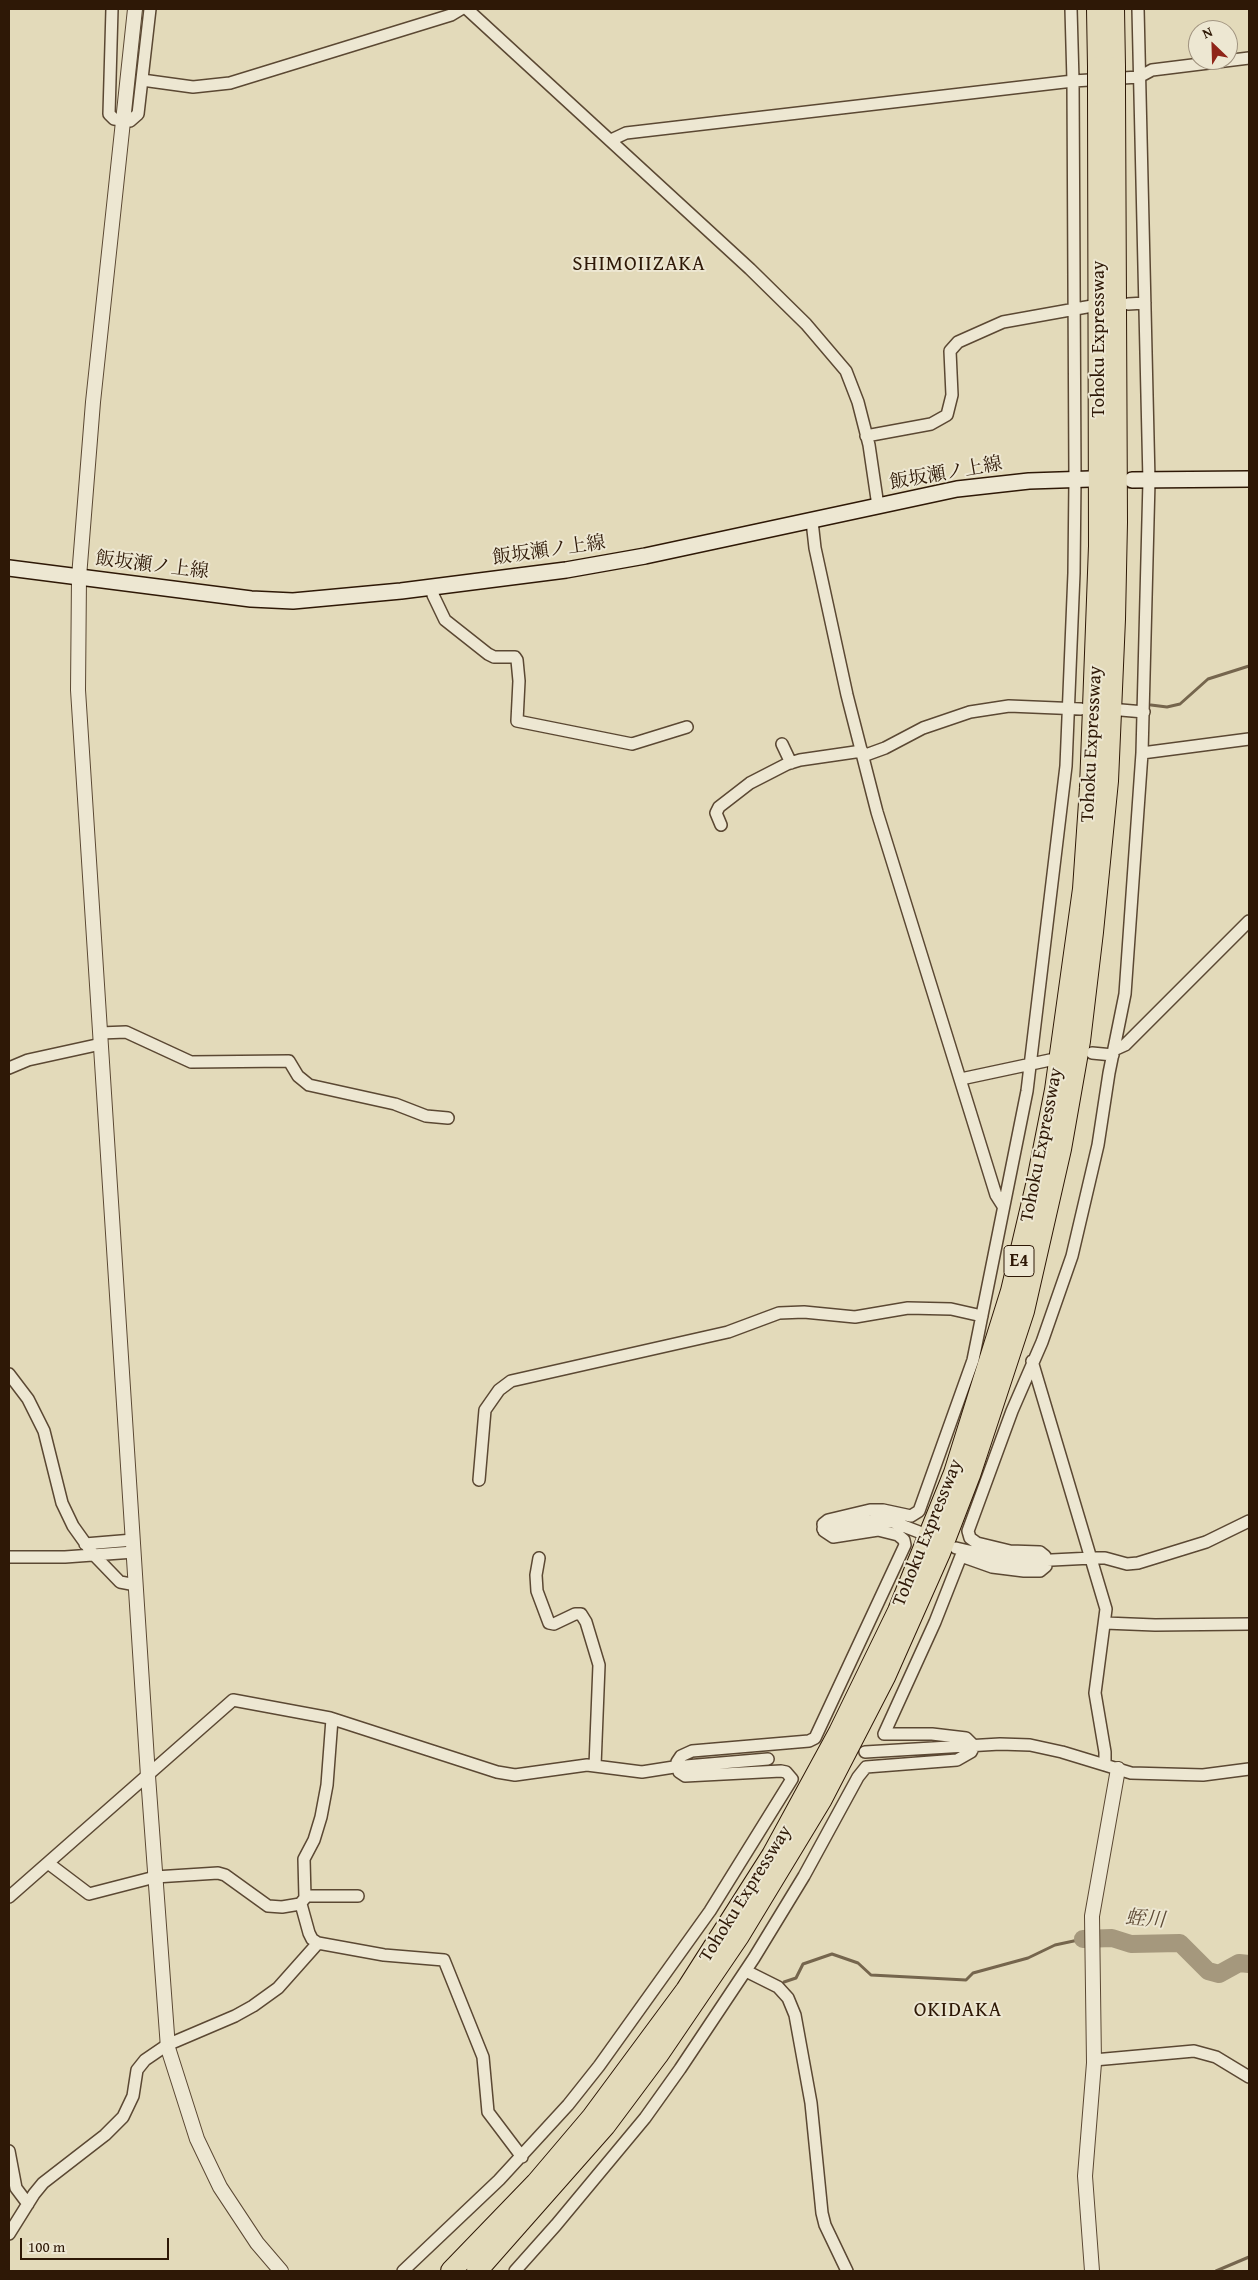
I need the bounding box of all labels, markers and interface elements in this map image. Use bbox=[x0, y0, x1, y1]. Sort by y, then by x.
north arrow bbox=[1188, 20, 1238, 70]
text: N bbox=[1199, 21, 1216, 43]
district label: SHIMOIIZAKA bbox=[571, 252, 707, 278]
street label: Tohoku Expressway bbox=[1088, 261, 1110, 417]
street label: 飯坂瀬ノ上線 bbox=[888, 453, 1004, 495]
street label: 飯坂瀬ノ上線 bbox=[491, 532, 607, 570]
street label: 飯坂瀬ノ上線 bbox=[94, 548, 210, 584]
street label: Tohoku Expressway bbox=[1077, 665, 1107, 823]
street label: Tohoku Expressway bbox=[1016, 1066, 1068, 1224]
road number: E4 bbox=[1004, 1246, 1034, 1276]
street label: Tohoku Expressway bbox=[888, 1456, 968, 1610]
street label: Tohoku Expressway bbox=[695, 1821, 797, 1967]
water label: 蛭川 bbox=[1124, 1907, 1166, 1933]
district label: OKIDAKA bbox=[913, 1998, 1003, 2024]
scale bar bbox=[22, 2228, 171, 2260]
text: 100 m bbox=[28, 2236, 65, 2257]

